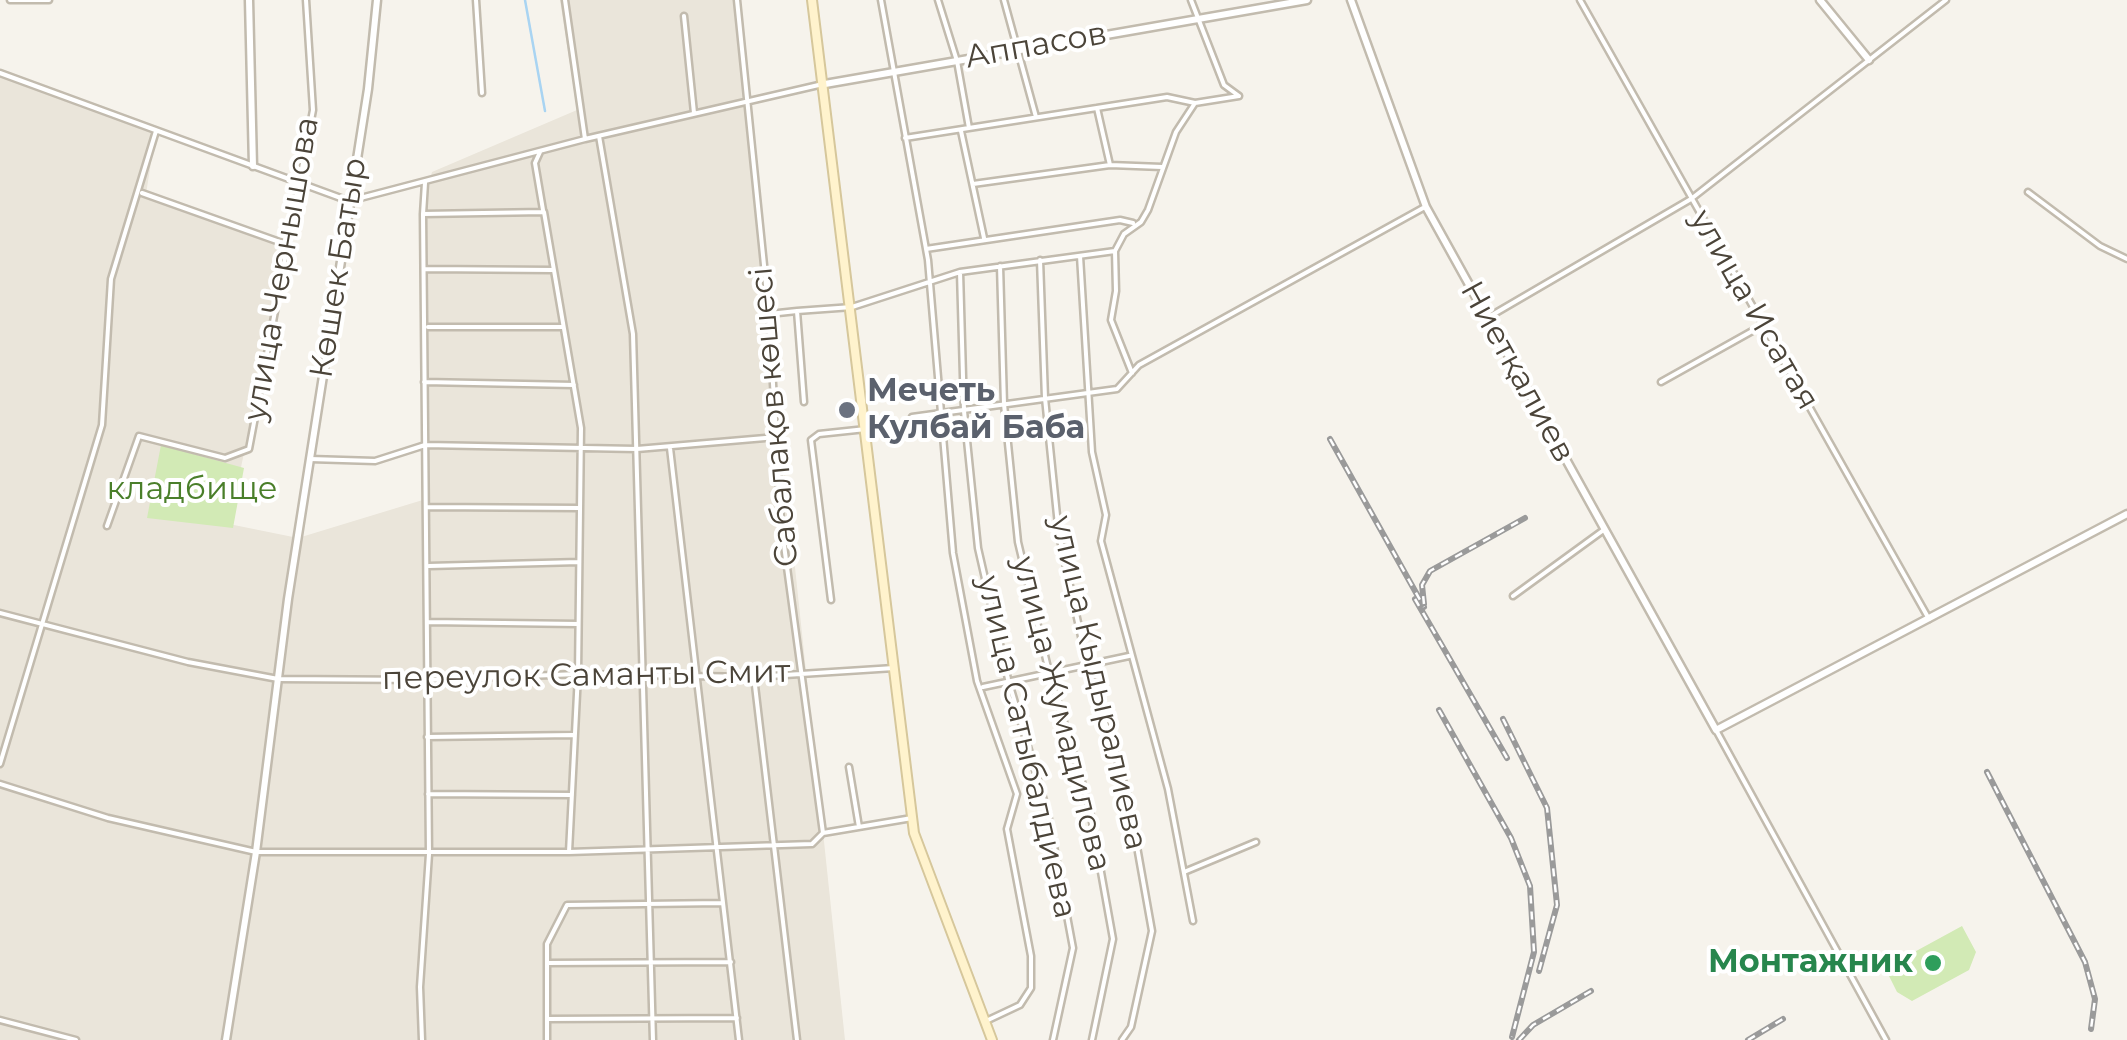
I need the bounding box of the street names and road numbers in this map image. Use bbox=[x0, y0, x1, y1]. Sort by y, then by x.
street label: Аппасов bbox=[962, 15, 1110, 77]
street label: улица Чернышова bbox=[236, 114, 328, 424]
street label: Көшек Батыр bbox=[303, 155, 375, 381]
street label: улица Исатая bbox=[1681, 203, 1827, 417]
street label: Сабалақов көшесі bbox=[743, 266, 807, 568]
street label: Ниетқалиев bbox=[1452, 275, 1582, 469]
street label: улица Кыдыралиева bbox=[1041, 512, 1155, 854]
street label: улица Жумадилова bbox=[1003, 553, 1119, 875]
street label: улица Сатыбалдиева bbox=[968, 572, 1084, 922]
street label: переулок Саманты Смит bbox=[382, 653, 790, 699]

